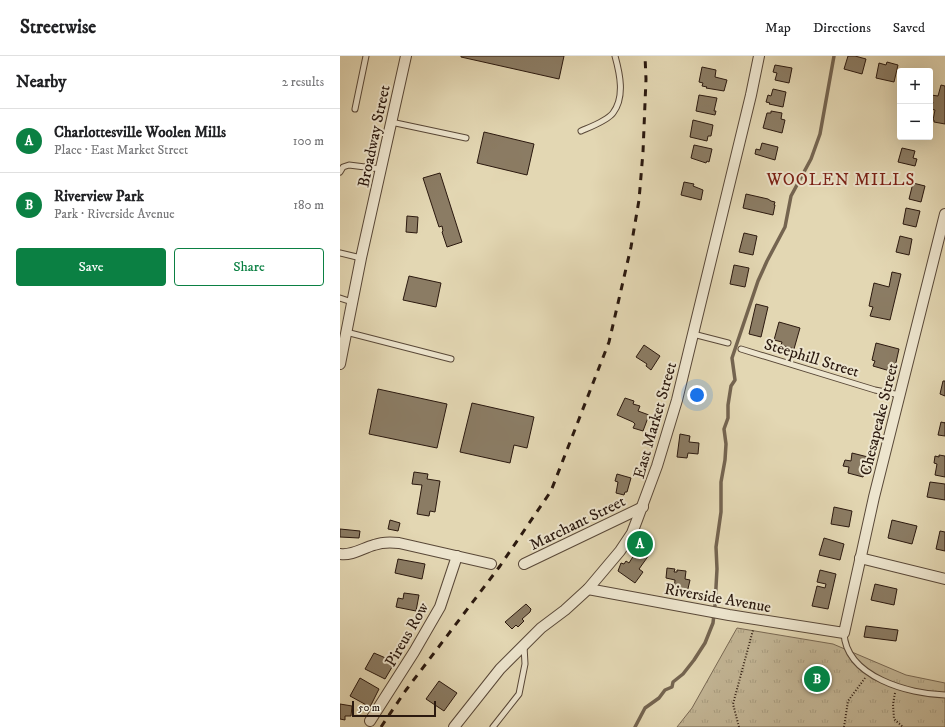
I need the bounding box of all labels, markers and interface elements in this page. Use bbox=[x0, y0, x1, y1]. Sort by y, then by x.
text: Streetwise bbox=[20, 16, 96, 39]
text: Map bbox=[765, 19, 791, 37]
text: Directions bbox=[813, 19, 871, 37]
text: Saved bbox=[893, 19, 925, 37]
map controls bbox=[897, 68, 933, 140]
button: + bbox=[897, 68, 933, 104]
text: Nearby bbox=[16, 71, 66, 93]
text: 2 results bbox=[282, 74, 324, 90]
street label: Broadway Street bbox=[353, 83, 395, 189]
button: − bbox=[897, 104, 933, 140]
text: Charlottesville Woolen Mills bbox=[54, 123, 226, 142]
text: A bbox=[25, 133, 33, 149]
text: 100 m bbox=[293, 133, 324, 149]
text: Place · East Market Street bbox=[54, 142, 188, 158]
district label: WOOLEN MILLS bbox=[765, 169, 916, 191]
text: Riverview Park bbox=[54, 187, 144, 206]
text: B bbox=[25, 197, 33, 213]
text: 180 m bbox=[293, 197, 324, 213]
text: Park · Riverside Avenue bbox=[54, 206, 175, 222]
button: Save bbox=[16, 248, 166, 286]
button: Share bbox=[174, 248, 324, 286]
street label: Steephill Street bbox=[762, 334, 862, 382]
street label: East Market Street bbox=[629, 360, 681, 481]
street label: Chesapeake Street bbox=[855, 361, 903, 477]
your location bbox=[687, 385, 707, 405]
street label: Marchant Street bbox=[526, 491, 629, 555]
pin: A bbox=[627, 529, 653, 559]
street label: Riverside Avenue bbox=[663, 579, 773, 617]
street label: Pireus Row bbox=[380, 598, 434, 670]
pin: B bbox=[804, 664, 830, 694]
scale bar bbox=[352, 699, 436, 718]
text: 50 m bbox=[358, 701, 380, 715]

